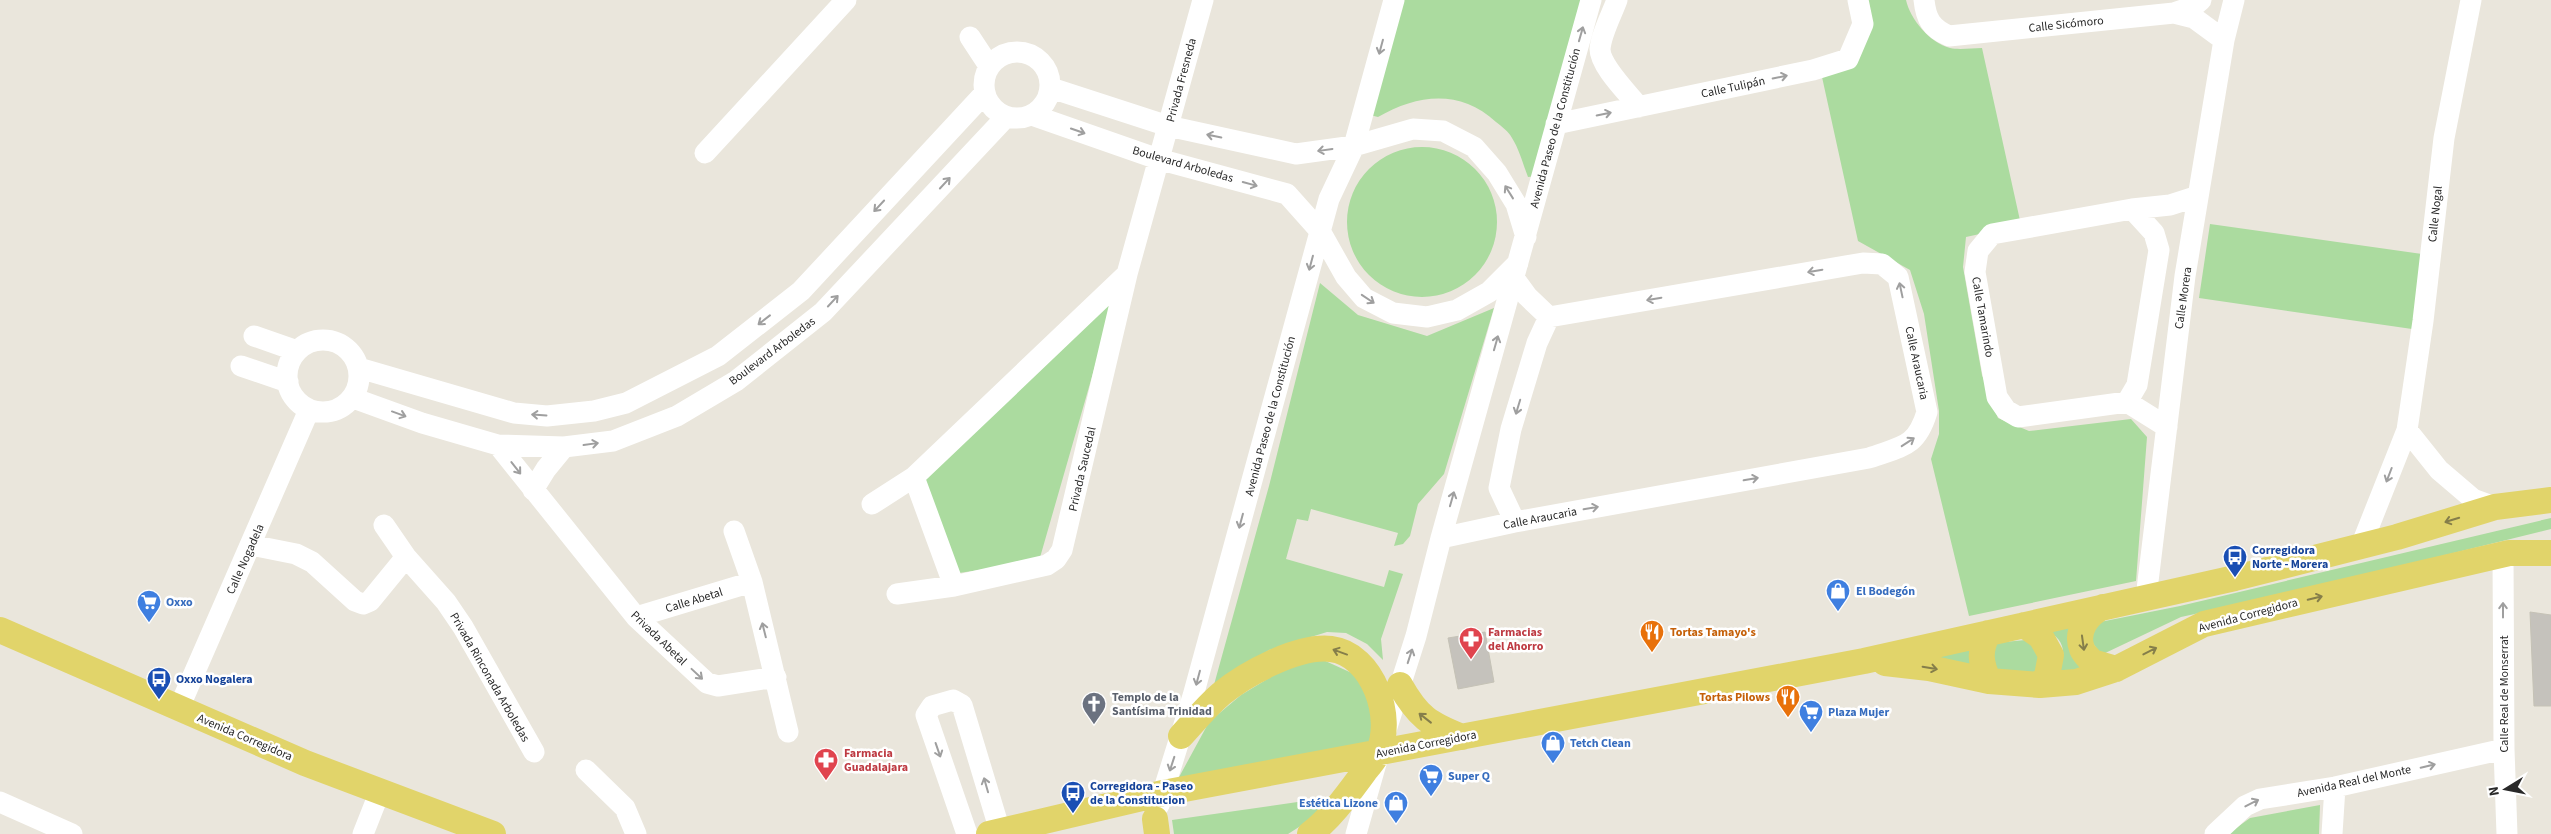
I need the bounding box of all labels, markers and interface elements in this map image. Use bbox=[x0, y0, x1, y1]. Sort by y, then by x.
street label: Calle Sicómoro bbox=[2028, 12, 2104, 37]
one-way arrow bbox=[1577, 27, 1586, 43]
street label: Privada Fresneda bbox=[1162, 36, 1201, 124]
one-way arrow bbox=[1376, 39, 1385, 55]
street label: Avenida Paseo de la Constitución bbox=[1526, 46, 1585, 210]
street label: Calle Tulipán bbox=[1700, 72, 1767, 103]
one-way arrow bbox=[1771, 72, 1787, 81]
one-way arrow bbox=[1595, 109, 1611, 118]
one-way arrow bbox=[1070, 127, 1085, 136]
one-way arrow bbox=[1207, 131, 1223, 140]
street label: Boulevard Arboledas bbox=[1130, 142, 1235, 187]
one-way arrow bbox=[1317, 145, 1333, 155]
one-way arrow bbox=[939, 176, 951, 189]
one-way arrow bbox=[1242, 179, 1258, 189]
one-way arrow bbox=[1504, 185, 1514, 199]
street label: Calle Nogal bbox=[2424, 185, 2447, 243]
one-way arrow bbox=[873, 200, 885, 213]
one-way arrow bbox=[1306, 254, 1316, 270]
street label: Calle Morera bbox=[2171, 266, 2196, 330]
one-way arrow bbox=[1807, 267, 1823, 277]
street label: Calle Tamarindo bbox=[1967, 275, 1998, 359]
one-way arrow bbox=[1896, 282, 1905, 298]
one-way arrow bbox=[1360, 294, 1374, 304]
one-way arrow bbox=[1647, 294, 1663, 304]
one-way arrow bbox=[827, 295, 839, 307]
street label: Boulevard Arboledas bbox=[726, 313, 819, 390]
one-way arrow bbox=[758, 315, 771, 326]
street label: Calle Araucaria bbox=[1900, 325, 1933, 402]
street label: Avenida Paseo de la Constitución bbox=[1241, 334, 1300, 498]
one-way arrow bbox=[1491, 335, 1501, 351]
one-way arrow bbox=[1513, 398, 1522, 414]
one-way arrow bbox=[391, 410, 406, 419]
one-way arrow bbox=[531, 410, 547, 420]
street label: Privada Saucedal bbox=[1064, 425, 1100, 513]
one-way arrow bbox=[1901, 437, 1915, 448]
one-way arrow bbox=[583, 438, 599, 448]
one-way arrow bbox=[510, 461, 521, 474]
one-way arrow bbox=[2384, 467, 2393, 483]
one-way arrow bbox=[1743, 474, 1759, 484]
one-way arrow bbox=[1447, 492, 1457, 508]
street label: Calle Araucaria bbox=[1502, 503, 1578, 534]
one-way arrow bbox=[1583, 503, 1599, 513]
one-way arrow bbox=[1236, 512, 1245, 528]
one-way arrow bbox=[2444, 516, 2460, 526]
street label: Calle Nogadela bbox=[222, 521, 269, 597]
place label: Corregidora Norte - Morera bbox=[2252, 542, 2328, 573]
bus stop icon: Corregidora Norte - Morera bbox=[2222, 544, 2248, 578]
shop icon: El Bodegón bbox=[1825, 578, 1851, 612]
place label: El Bodegón bbox=[1856, 583, 1915, 600]
street label: Calle Abetal bbox=[663, 584, 725, 617]
supermarket icon: Oxxo bbox=[136, 589, 162, 623]
one-way arrow bbox=[2307, 593, 2323, 602]
place label: Oxxo bbox=[166, 594, 193, 611]
street label: Avenida Corregidora bbox=[2197, 594, 2300, 637]
one-way arrow bbox=[2498, 603, 2508, 619]
street label: Privada Abetal bbox=[627, 607, 691, 670]
street label: Privada Rinconada Arboledas bbox=[446, 609, 534, 745]
restaurant icon: Tortas Tamayo's bbox=[1639, 619, 1665, 653]
one-way arrow bbox=[759, 623, 768, 639]
place label: Farmacias del Ahorro bbox=[1488, 624, 1544, 655]
place label: Tortas Tamayo's bbox=[1670, 624, 1756, 641]
pharmacy icon: Farmacias del Ahorro bbox=[1458, 626, 1484, 660]
one-way arrow bbox=[2078, 635, 2088, 651]
street label: Calle Real de Monserrat bbox=[2496, 635, 2513, 753]
one-way arrow bbox=[2142, 646, 2157, 655]
one-way arrow bbox=[1333, 647, 1349, 656]
one-way arrow bbox=[1405, 648, 1415, 664]
one-way arrow bbox=[1921, 664, 1937, 674]
bus stop icon: Oxxo Nogalera bbox=[146, 666, 172, 700]
one-way arrow bbox=[691, 668, 704, 680]
one-way arrow bbox=[1193, 669, 1203, 685]
place label: Oxxo Nogalera bbox=[176, 671, 253, 688]
restaurant icon: Tortas Pilows bbox=[1775, 684, 1801, 718]
place label: Templo de la Santísima Trinidad bbox=[1112, 689, 1212, 720]
place label: Tortas Pilows bbox=[1699, 689, 1770, 706]
church icon: Templo de la Santísima Trinidad bbox=[1081, 691, 1107, 725]
supermarket icon: Plaza Mujer bbox=[1798, 699, 1824, 733]
place label: Plaza Mujer bbox=[1828, 704, 1890, 721]
street label: Avenida Corregidora bbox=[195, 710, 295, 765]
one-way arrow bbox=[1419, 713, 1432, 724]
street label: Avenida Corregidora bbox=[1374, 726, 1478, 763]
shop icon: Tetch Clean bbox=[1540, 730, 1566, 764]
place label: Tetch Clean bbox=[1570, 735, 1631, 752]
one-way arrow bbox=[934, 741, 943, 757]
place label: Farmacia Guadalajara bbox=[844, 745, 908, 776]
pharmacy icon: Farmacia Guadalajara bbox=[813, 747, 839, 781]
one-way arrow bbox=[1167, 756, 1176, 772]
street label: Avenida Real del Monte bbox=[2295, 761, 2413, 802]
one-way arrow bbox=[2419, 761, 2435, 770]
supermarket icon: Super Q bbox=[1418, 763, 1444, 797]
north arrow bbox=[2481, 764, 2531, 814]
place label: Super Q bbox=[1448, 768, 1491, 785]
one-way arrow bbox=[980, 777, 990, 793]
place label: Corregidora - Paseo de la Constitucion bbox=[1090, 778, 1194, 809]
bus stop icon: Corregidora - Paseo de la Constitucion bbox=[1060, 780, 1086, 814]
text: N bbox=[2484, 785, 2505, 797]
shop icon: Estética Lizone bbox=[1383, 790, 1409, 824]
place label: Estética Lizone bbox=[1299, 795, 1378, 812]
one-way arrow bbox=[2244, 798, 2259, 807]

